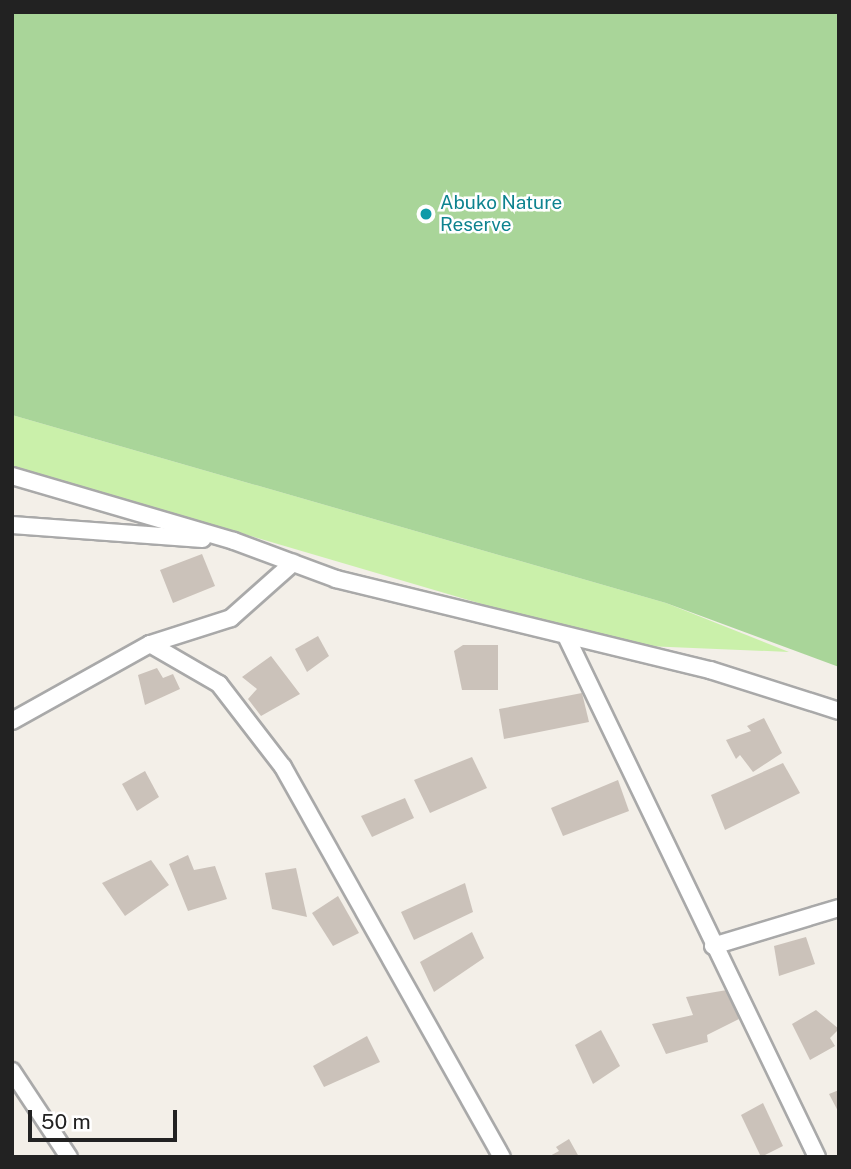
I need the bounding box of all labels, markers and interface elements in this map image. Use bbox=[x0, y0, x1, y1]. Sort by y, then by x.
place label: Abuko Nature Reserve bbox=[440, 192, 562, 236]
marker: Abuko Nature Reserve bbox=[418, 206, 434, 222]
scale bar bbox=[32, 1096, 180, 1140]
text: 50 m bbox=[41, 1109, 91, 1134]

